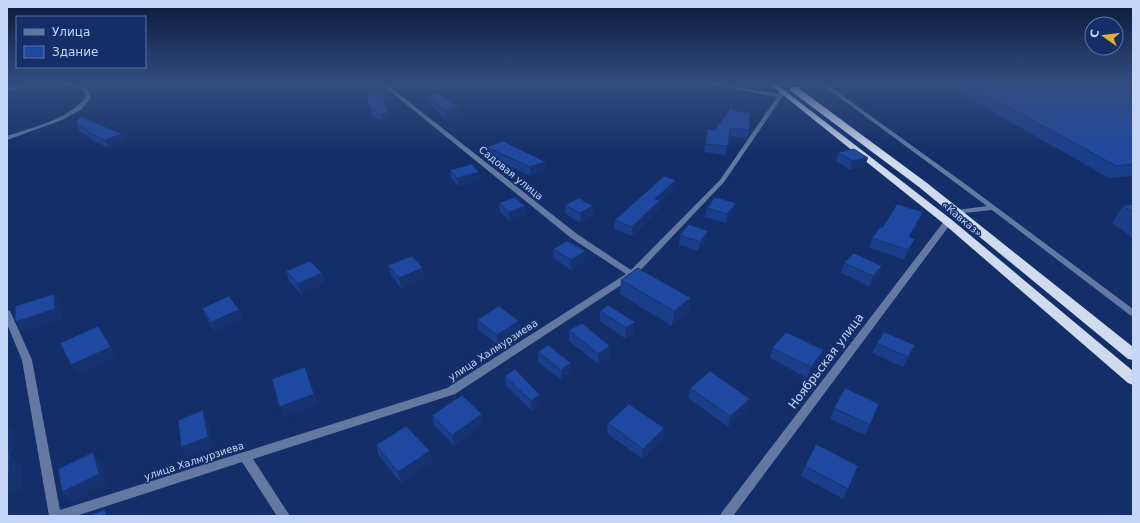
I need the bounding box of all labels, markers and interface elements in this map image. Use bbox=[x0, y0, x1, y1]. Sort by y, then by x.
legend bbox=[16, 16, 146, 68]
north arrow bbox=[1084, 16, 1124, 56]
text: Улица bbox=[52, 25, 90, 39]
text: С bbox=[1087, 28, 1102, 39]
text: Здание bbox=[52, 45, 98, 59]
street label: Садовая улица bbox=[477, 144, 545, 202]
street label: «Кавказ» bbox=[940, 199, 984, 239]
street label: Ноябрьская улица bbox=[786, 310, 866, 412]
street label: улица Халмурзиева bbox=[446, 317, 540, 383]
street label: улица Халмурзиева bbox=[143, 440, 245, 482]

